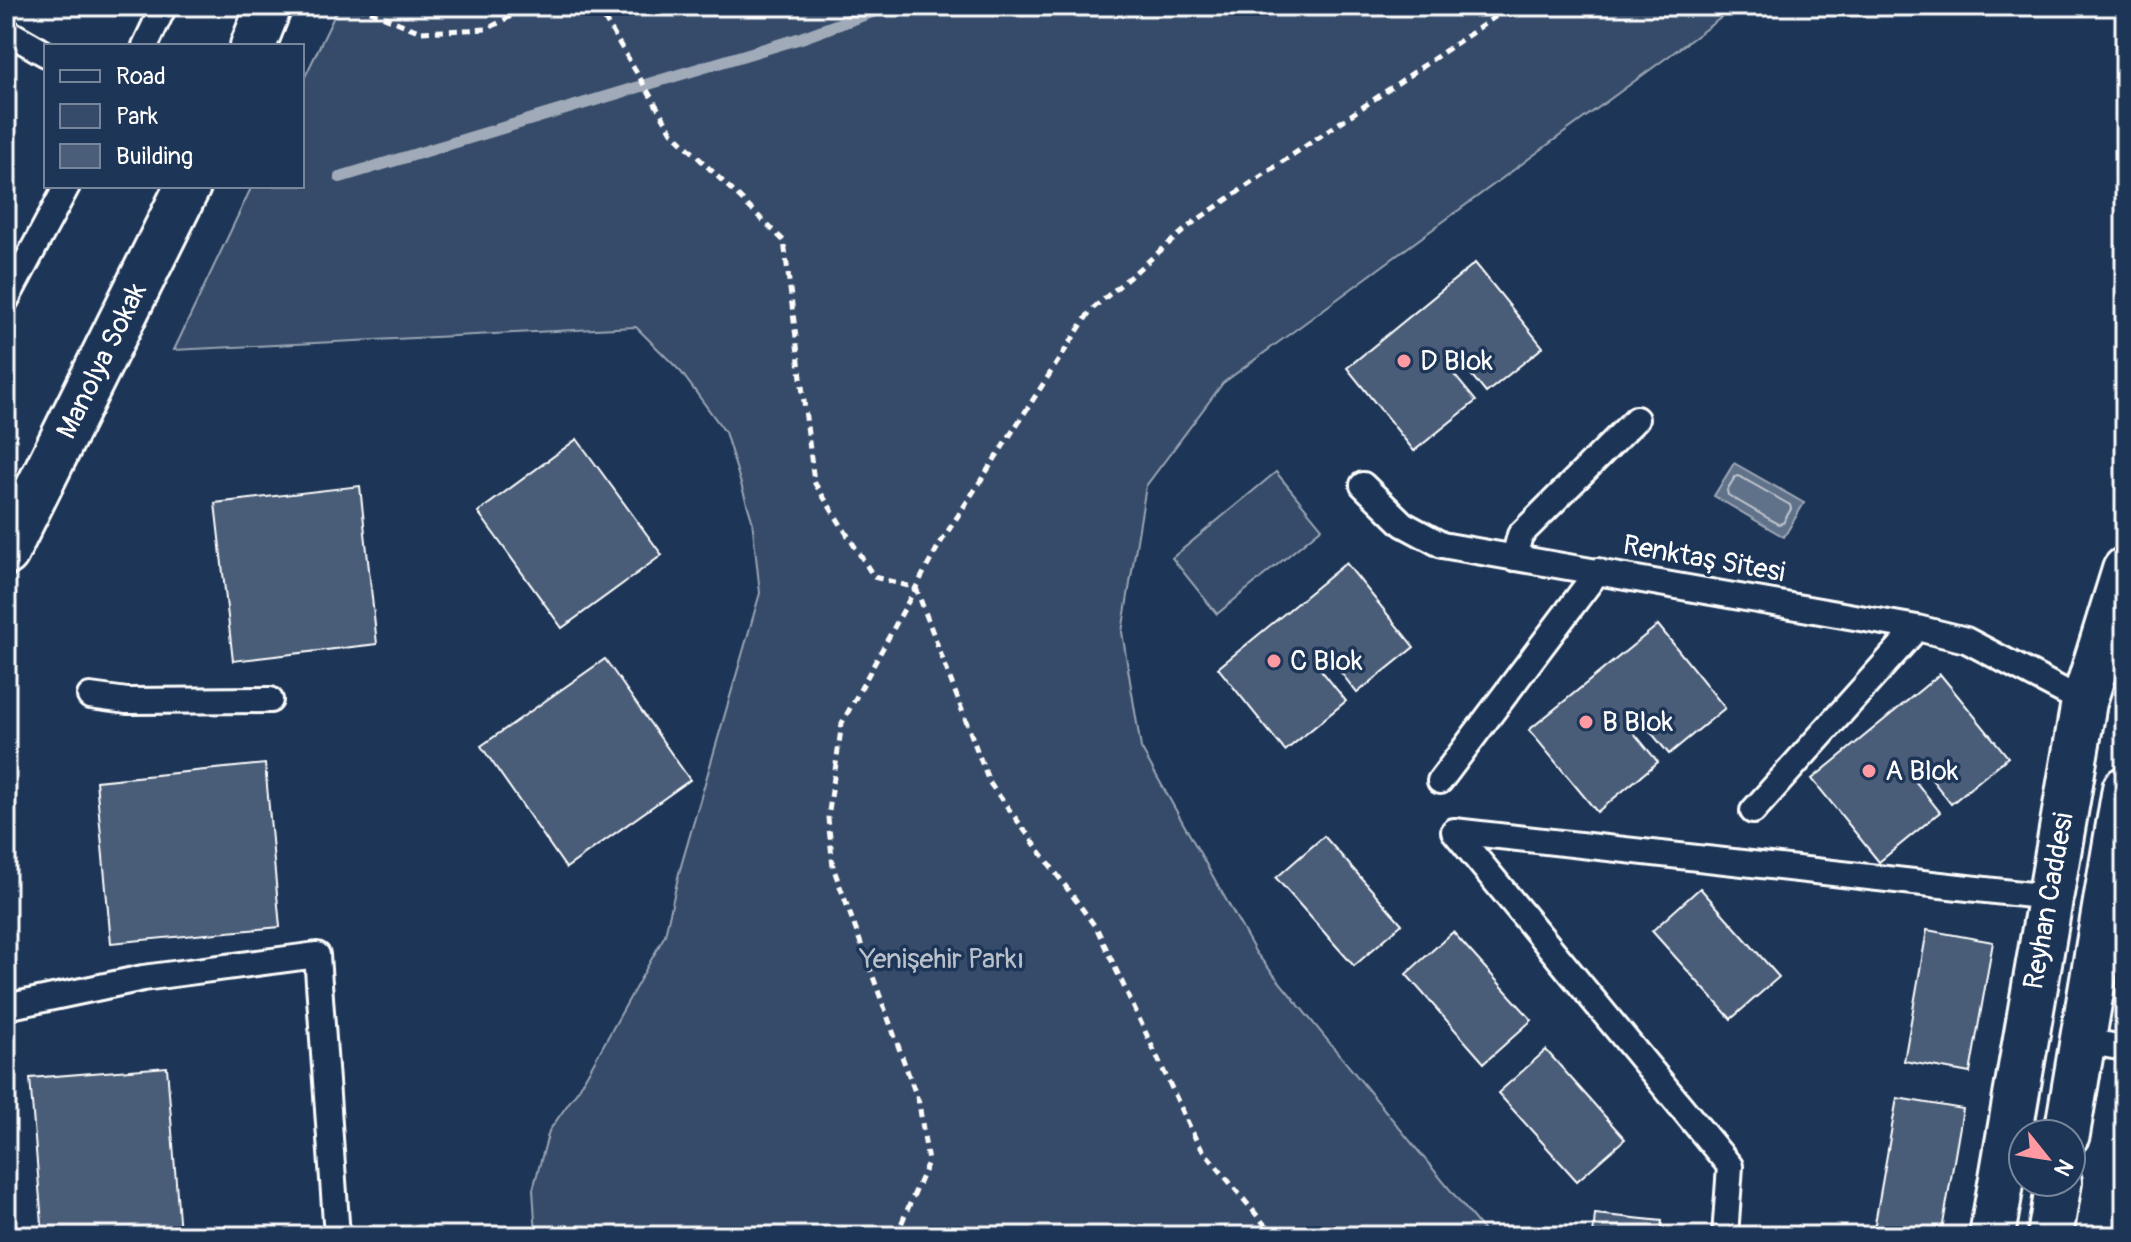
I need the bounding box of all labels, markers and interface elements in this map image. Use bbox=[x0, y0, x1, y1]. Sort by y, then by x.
legend bbox=[44, 44, 304, 188]
text: Road bbox=[116, 62, 166, 91]
text: Park bbox=[116, 102, 158, 131]
text: Building bbox=[116, 142, 193, 171]
street label: Manolya Sokak bbox=[49, 277, 155, 445]
place label: D Blok bbox=[1420, 344, 1493, 379]
marker: D Blok bbox=[1395, 352, 1413, 370]
street label: Renktaş Sitesi bbox=[1620, 528, 1788, 590]
place label: C Blok bbox=[1290, 644, 1363, 679]
marker: C Blok bbox=[1265, 652, 1283, 670]
place label: B Blok bbox=[1602, 705, 1673, 740]
marker: B Blok bbox=[1577, 713, 1595, 731]
place label: A Blok bbox=[1885, 754, 1959, 789]
marker: A Blok bbox=[1860, 762, 1878, 780]
street label: Reyhan Caddesi bbox=[2016, 810, 2082, 992]
park label: Yenişehir Parkı bbox=[859, 942, 1024, 977]
north arrow bbox=[2007, 1118, 2087, 1198]
text: N bbox=[2048, 1154, 2079, 1181]

